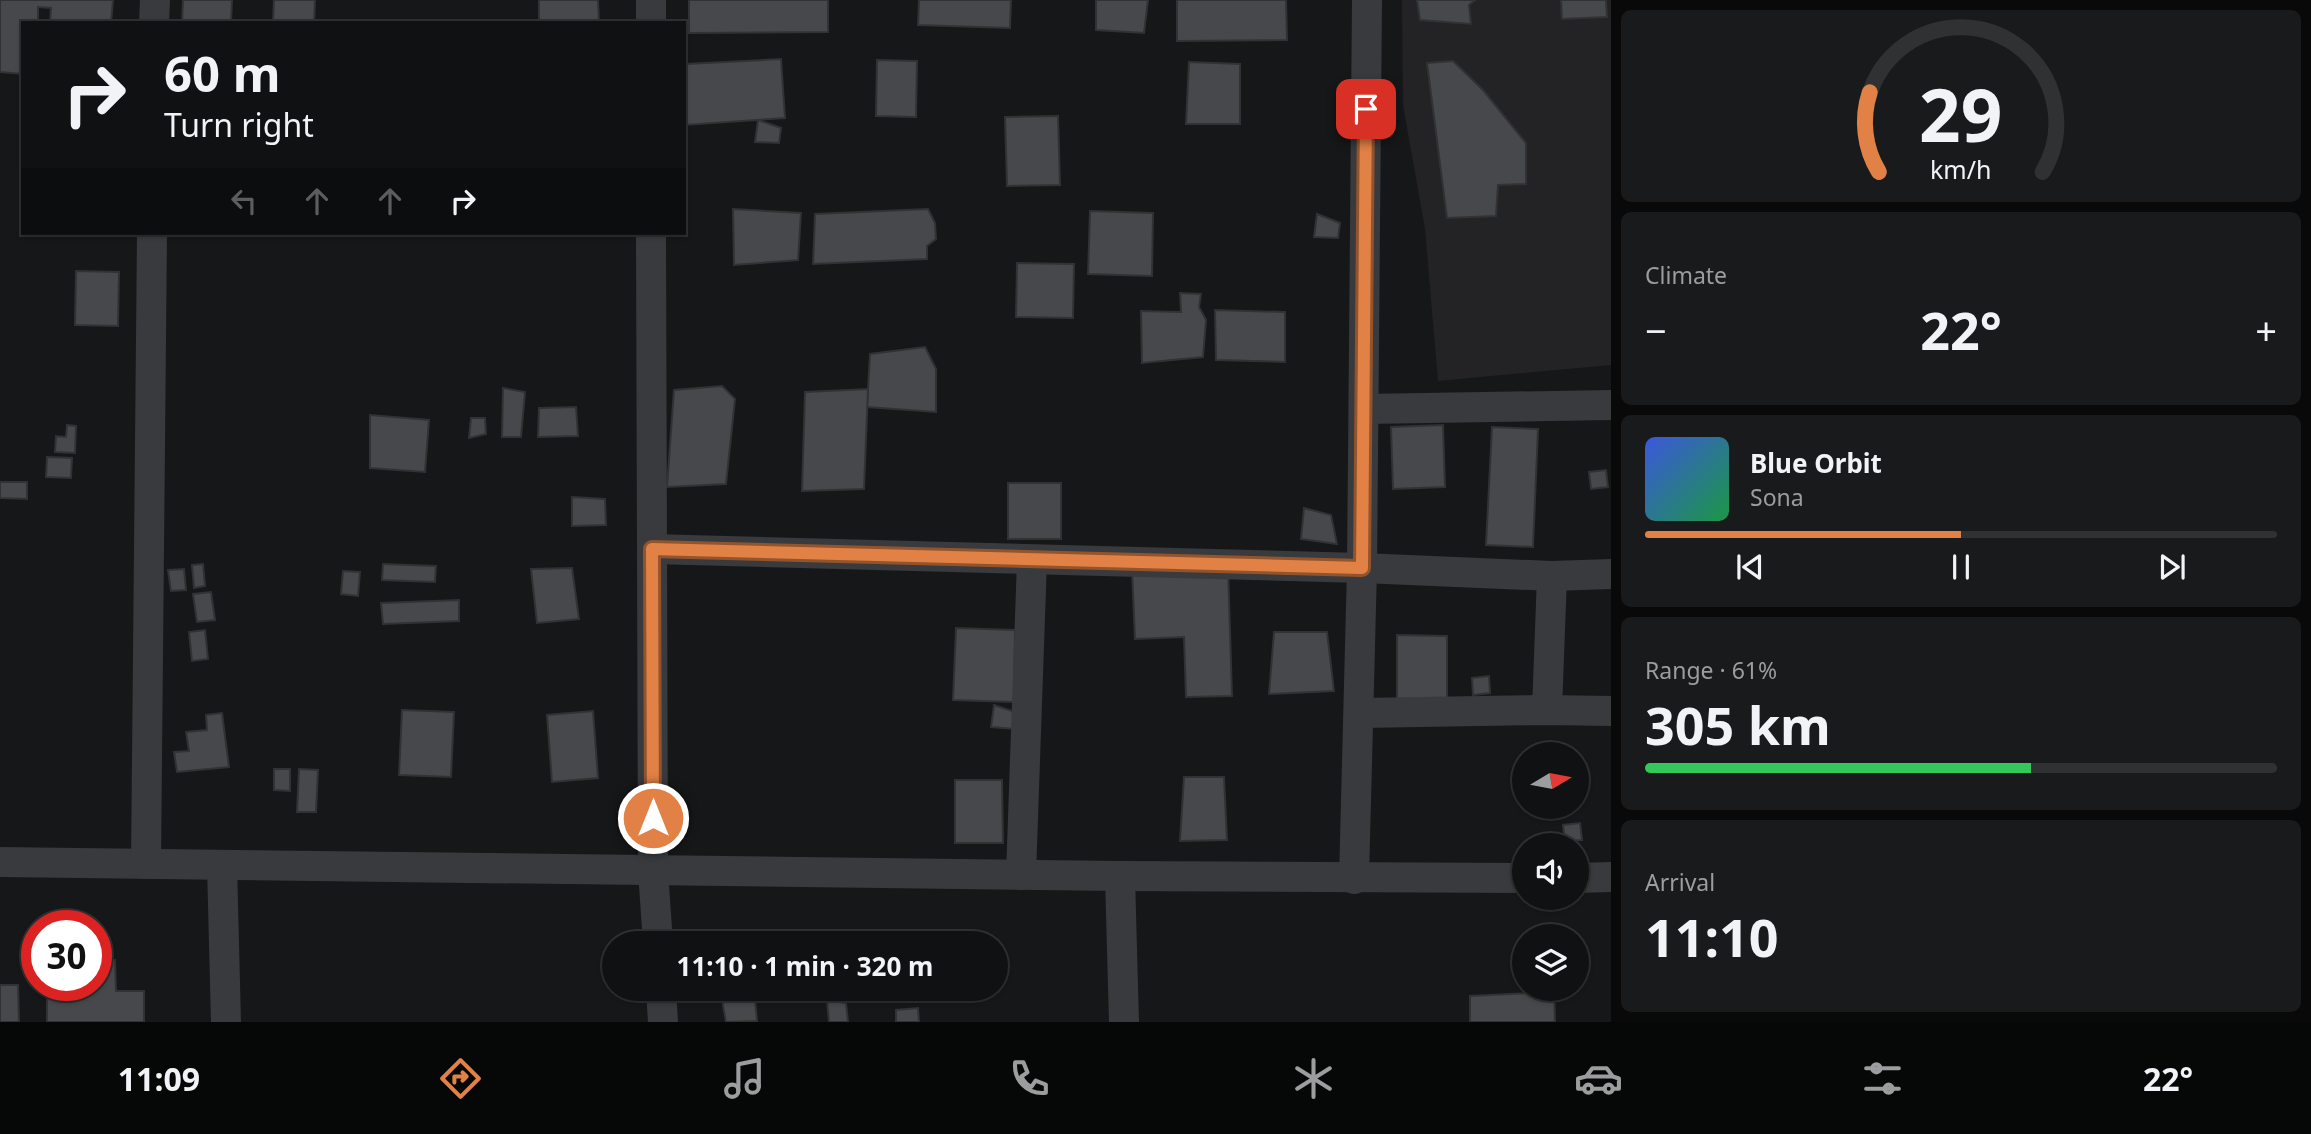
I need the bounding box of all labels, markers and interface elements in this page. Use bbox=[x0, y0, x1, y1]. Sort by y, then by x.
text: 60 m bbox=[164, 40, 281, 106]
icon: right bbox=[49, 49, 140, 140]
text: 29 bbox=[1919, 65, 2003, 164]
pin bbox=[1336, 79, 1396, 139]
icon: arrive bbox=[1347, 90, 1385, 128]
text: Turn right bbox=[164, 103, 314, 146]
text: km/h bbox=[1930, 152, 1992, 186]
icon: left bbox=[225, 182, 263, 220]
icon: ahead bbox=[298, 182, 336, 220]
icon: ahead bbox=[371, 182, 409, 220]
icon: right bbox=[444, 182, 482, 220]
text: Climate bbox=[1645, 259, 1727, 291]
text: 22° bbox=[1920, 294, 2002, 365]
text: − bbox=[1645, 304, 1667, 356]
text: + bbox=[2255, 304, 2277, 356]
text: Blue Orbit bbox=[1750, 445, 1882, 481]
text: Sona bbox=[1750, 481, 1804, 513]
icon: previous bbox=[1731, 548, 1769, 586]
icon: pause bbox=[1942, 548, 1980, 586]
icon: next bbox=[2153, 548, 2191, 586]
text: Range · 61% bbox=[1645, 654, 1777, 686]
text: 305 km bbox=[1645, 689, 1831, 760]
north arrow bbox=[1512, 742, 1589, 819]
map controls bbox=[1512, 742, 1589, 1001]
position arrow bbox=[616, 781, 690, 855]
button: sound bbox=[1512, 833, 1589, 910]
text: Arrival bbox=[1645, 866, 1715, 898]
text: 11:10 bbox=[1645, 901, 1779, 972]
speed limit sign: 30 bbox=[21, 910, 112, 1001]
button: layers bbox=[1512, 924, 1589, 1001]
text: 11:10 · 1 min · 320 m bbox=[677, 948, 933, 984]
icon: directions bbox=[436, 1054, 485, 1103]
icon: music bbox=[720, 1054, 769, 1103]
icon: phone bbox=[1005, 1054, 1054, 1103]
icon: climate bbox=[1289, 1054, 1338, 1103]
icon: car bbox=[1574, 1054, 1623, 1103]
icon: filters bbox=[1858, 1054, 1907, 1103]
text: 11:09 bbox=[118, 1057, 200, 1100]
text: 22° bbox=[2143, 1057, 2193, 1100]

